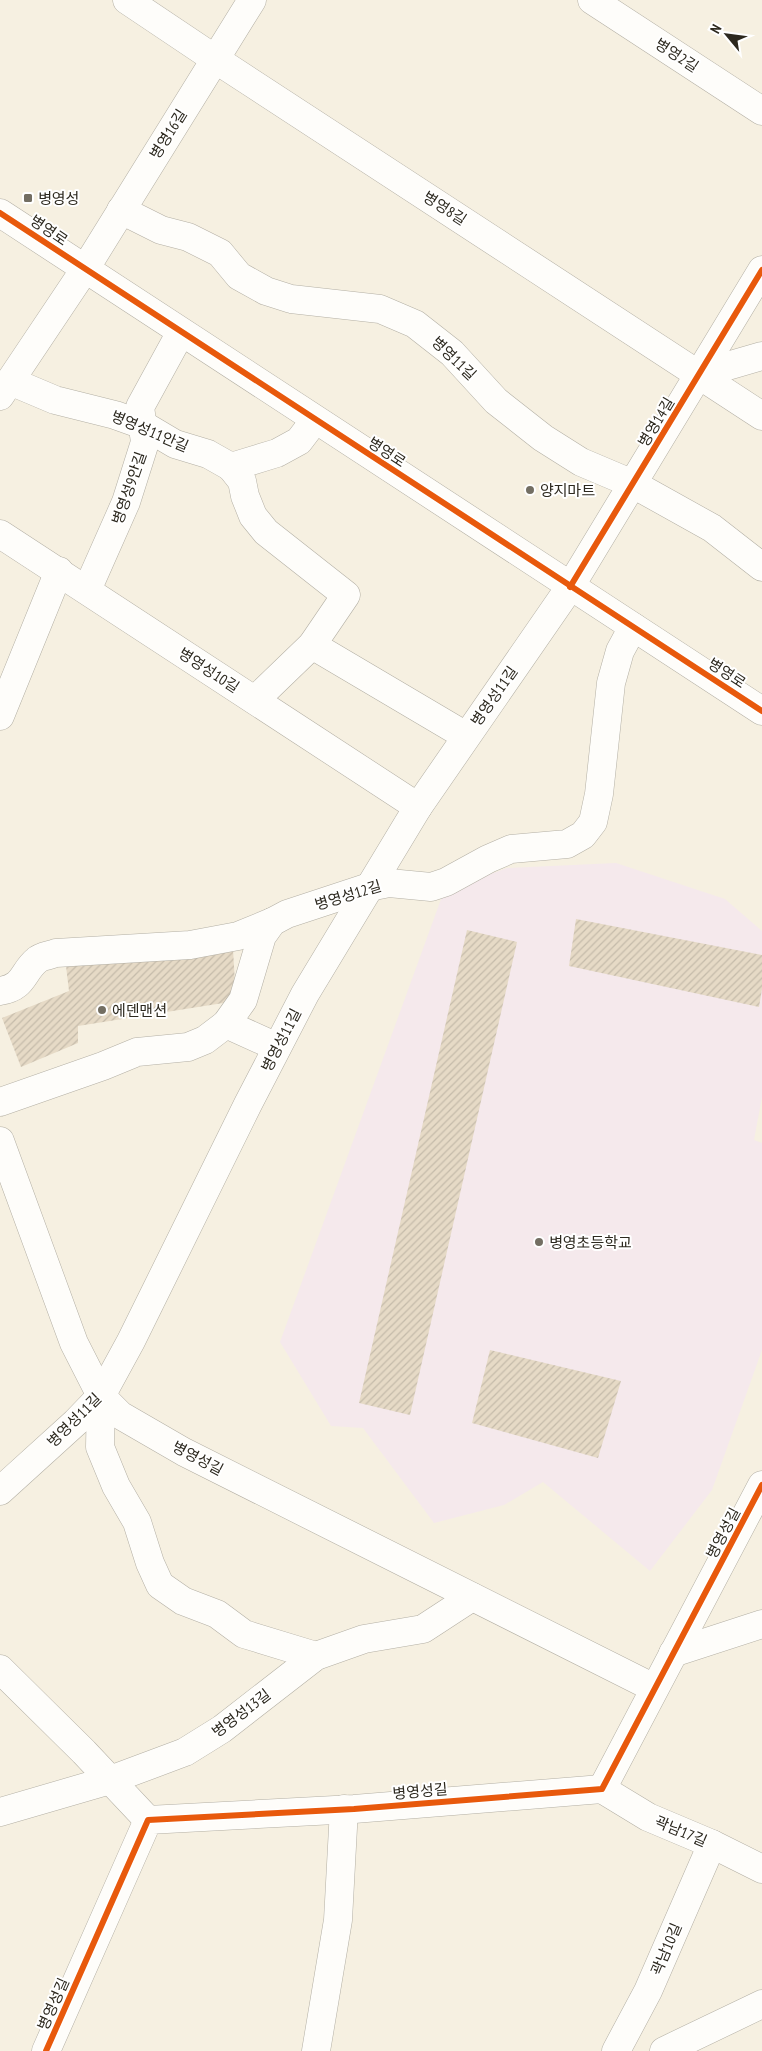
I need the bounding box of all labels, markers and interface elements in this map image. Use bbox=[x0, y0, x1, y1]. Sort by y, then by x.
north arrow bbox=[702, 10, 752, 60]
text: N bbox=[706, 21, 725, 36]
street label: 병영2길 bbox=[652, 34, 702, 76]
street label: 병영16길 bbox=[145, 106, 191, 162]
street label: 병영8길 bbox=[420, 187, 470, 229]
place label: 병영성 bbox=[38, 189, 79, 208]
marker: 병영성 bbox=[22, 192, 34, 204]
street label: 병영로 bbox=[27, 211, 71, 249]
street label: 병영11길 bbox=[428, 332, 480, 384]
street label: 병영14길 bbox=[634, 394, 678, 450]
street label: 병영성11안길 bbox=[108, 406, 192, 456]
street label: 병영로 bbox=[364, 433, 410, 471]
street label: 병영성9안길 bbox=[108, 449, 150, 527]
place label: 양지마트 bbox=[540, 481, 595, 500]
marker: 양지마트 bbox=[524, 484, 536, 496]
street label: 병영성10길 bbox=[175, 643, 243, 697]
street label: 병영로 bbox=[704, 654, 750, 692]
street label: 병영성11길 bbox=[467, 662, 521, 730]
street label: 병영성12길 bbox=[312, 876, 384, 914]
place label: 에덴맨션 bbox=[112, 1001, 167, 1020]
marker: 에덴맨션 bbox=[96, 1004, 108, 1016]
street label: 병영성11길 bbox=[257, 1005, 305, 1075]
place label: 병영초등학교 bbox=[549, 1233, 632, 1252]
marker: 병영초등학교 bbox=[533, 1236, 545, 1248]
street label: 병영성11길 bbox=[43, 1389, 105, 1451]
street label: 병영성길 bbox=[169, 1437, 227, 1479]
street label: 병영성길 bbox=[702, 1504, 744, 1562]
street label: 병영성13길 bbox=[208, 1685, 274, 1741]
street label: 병영성길 bbox=[392, 1779, 448, 1803]
street label: 곽남17길 bbox=[652, 1812, 710, 1850]
street label: 곽남10길 bbox=[647, 1920, 685, 1978]
street label: 병영성길 bbox=[33, 1975, 73, 2033]

